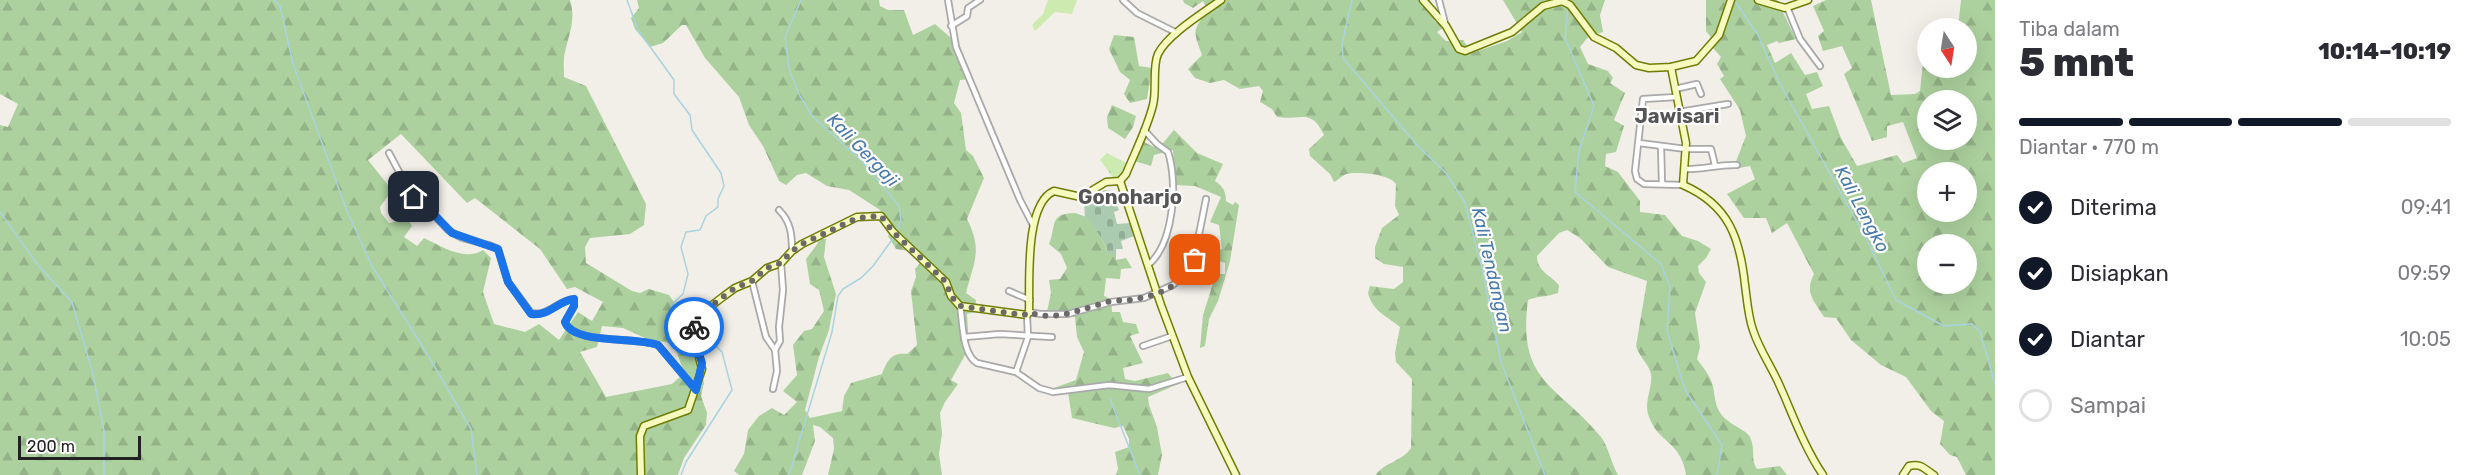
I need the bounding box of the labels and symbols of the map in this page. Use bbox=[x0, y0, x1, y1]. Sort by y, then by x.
north arrow bbox=[1917, 18, 1977, 78]
district label: Jawisari bbox=[1634, 104, 1720, 128]
water label: Kali Gergaji bbox=[823, 109, 904, 192]
water label: Kali Lengko bbox=[1830, 162, 1894, 256]
pin bbox=[388, 171, 439, 222]
district label: Gonoharjo bbox=[1078, 185, 1182, 209]
water label: Kali Tendangan bbox=[1467, 205, 1517, 335]
pin bbox=[1169, 234, 1220, 285]
courier bbox=[664, 297, 724, 357]
scale bar bbox=[18, 433, 141, 460]

